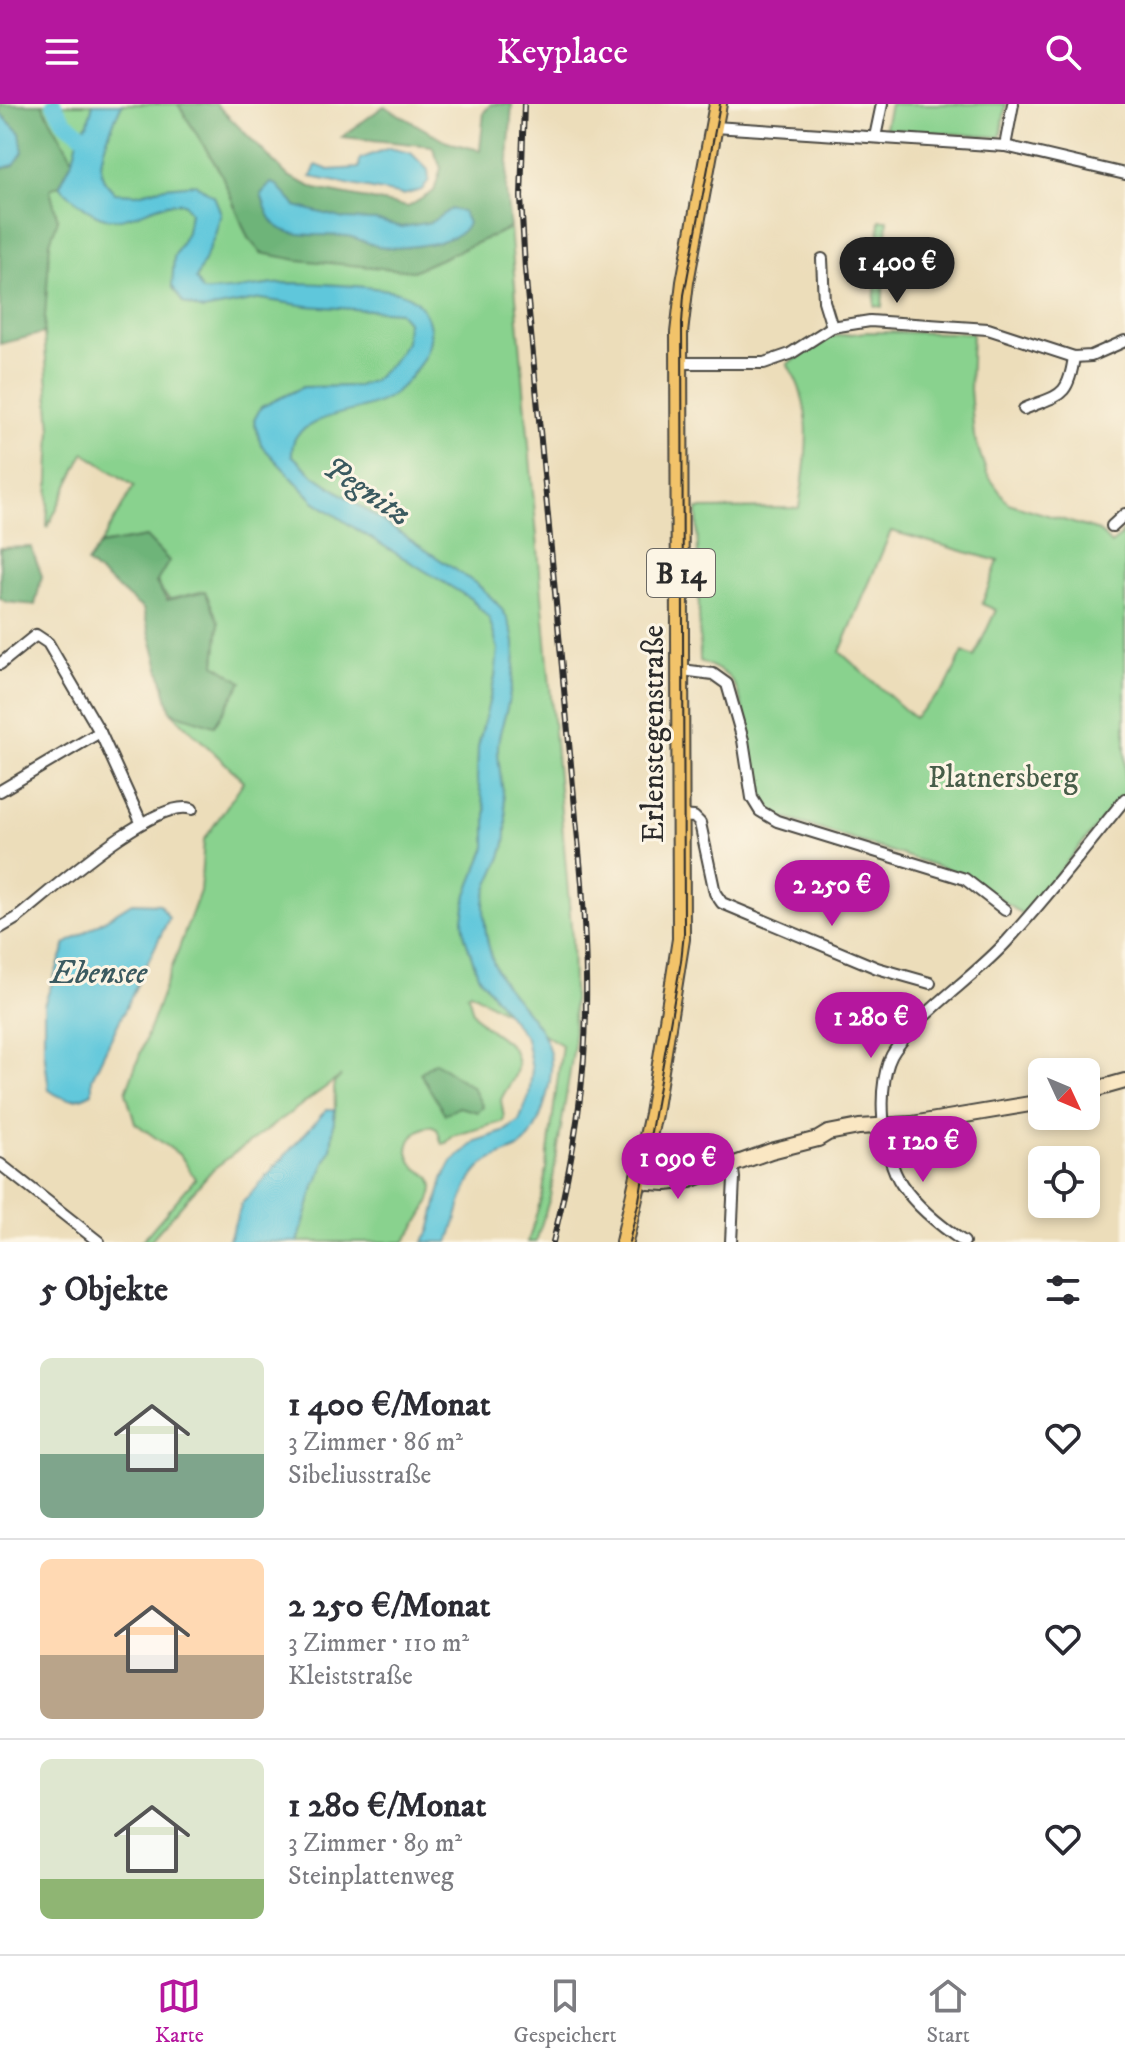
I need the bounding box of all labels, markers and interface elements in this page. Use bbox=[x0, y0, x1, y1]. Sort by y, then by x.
icon: menu bbox=[40, 30, 84, 74]
text: Keyplace bbox=[497, 30, 628, 75]
icon: search bbox=[1041, 30, 1085, 74]
pin: 1 400 € bbox=[823, 237, 971, 305]
text: 1 400 € bbox=[858, 246, 936, 279]
water label: Pegnitz bbox=[315, 448, 419, 536]
road number: B 14 bbox=[647, 549, 715, 597]
street label: Erlenstegenstraße bbox=[636, 625, 673, 843]
park label: Platnersberg bbox=[928, 760, 1078, 797]
pin: 2 250 € bbox=[758, 860, 906, 928]
text: 2 250 € bbox=[793, 869, 871, 902]
water label: Ebensee bbox=[49, 954, 148, 994]
pin: 1 280 € bbox=[797, 992, 945, 1060]
text: 1 280 € bbox=[833, 1001, 909, 1034]
north arrow bbox=[1028, 1058, 1100, 1130]
map controls bbox=[1028, 1058, 1100, 1218]
pin: 1 120 € bbox=[849, 1116, 997, 1184]
text: 1 120 € bbox=[887, 1125, 959, 1158]
pin: 1 090 € bbox=[604, 1133, 752, 1201]
text: 1 090 € bbox=[640, 1142, 716, 1175]
button: locate bbox=[1028, 1146, 1100, 1218]
icon: filters bbox=[1041, 1268, 1085, 1312]
text: 5 Objekte bbox=[40, 1269, 168, 1311]
text: 1 400 €/Monat bbox=[288, 1384, 491, 1426]
icon: home bbox=[104, 1390, 200, 1486]
icon: heart bbox=[1041, 1416, 1085, 1460]
text: 3 Zimmer · 86 m² bbox=[288, 1426, 463, 1459]
text: Sibeliusstraße bbox=[288, 1459, 431, 1492]
text: 2 250 €/Monat bbox=[288, 1585, 490, 1627]
icon: home bbox=[104, 1591, 200, 1687]
icon: heart bbox=[1041, 1617, 1085, 1661]
text: 3 Zimmer · 110 m² bbox=[288, 1627, 469, 1660]
text: Kleiststraße bbox=[288, 1660, 413, 1693]
text: 1 280 €/Monat bbox=[288, 1785, 486, 1827]
icon: home bbox=[104, 1791, 200, 1887]
icon: heart bbox=[1041, 1817, 1085, 1861]
text: 3 Zimmer · 89 m² bbox=[288, 1827, 462, 1860]
text: Steinplattenweg bbox=[288, 1860, 454, 1893]
tab: Karte bbox=[155, 1974, 204, 2049]
tab: Gespeichert bbox=[514, 1974, 617, 2049]
tab: Start bbox=[926, 1974, 970, 2049]

